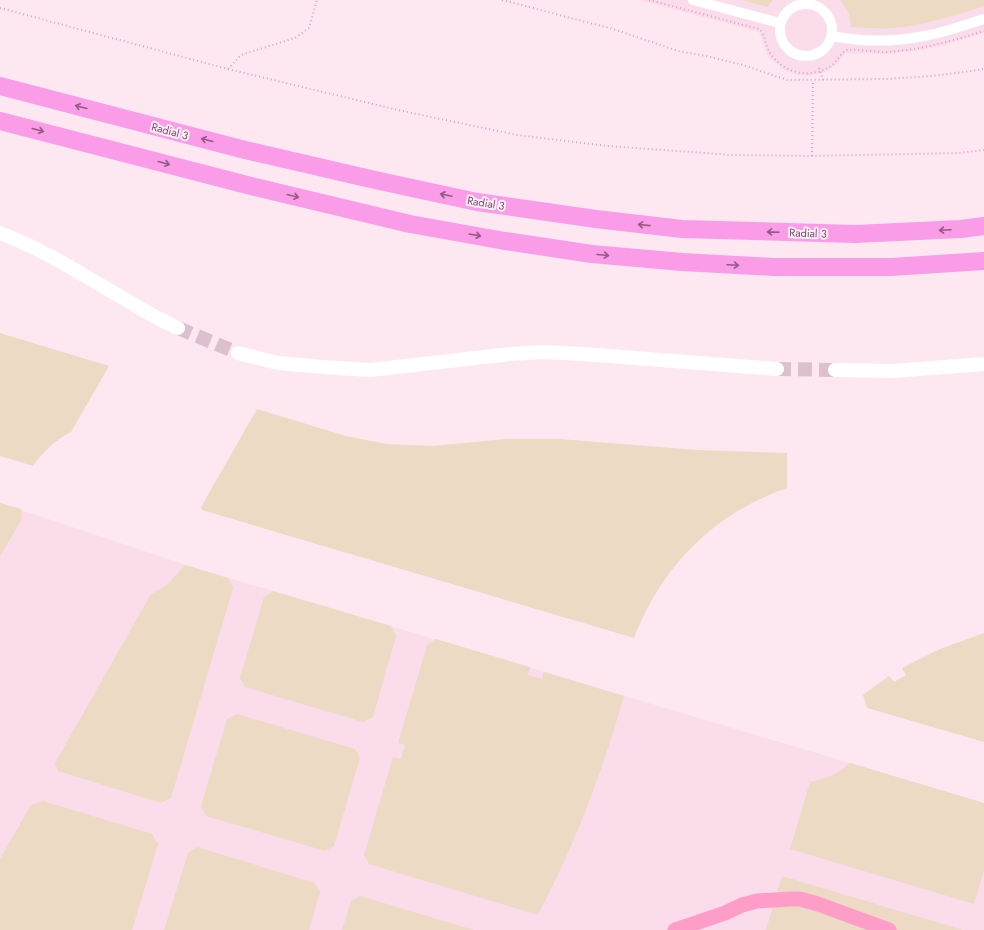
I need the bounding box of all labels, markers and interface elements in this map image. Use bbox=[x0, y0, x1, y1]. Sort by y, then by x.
one-way arrow bbox=[75, 103, 88, 110]
street label: Radial 3 bbox=[150, 118, 190, 144]
one-way arrow bbox=[31, 127, 44, 135]
one-way arrow bbox=[201, 136, 214, 143]
one-way arrow bbox=[157, 160, 170, 167]
one-way arrow bbox=[440, 191, 453, 199]
one-way arrow bbox=[286, 192, 299, 200]
street label: Radial 3 bbox=[466, 192, 506, 214]
one-way arrow bbox=[638, 221, 651, 228]
street label: Radial 3 bbox=[789, 224, 827, 242]
one-way arrow bbox=[939, 226, 952, 233]
one-way arrow bbox=[767, 228, 780, 236]
one-way arrow bbox=[468, 232, 481, 240]
one-way arrow bbox=[596, 251, 609, 258]
one-way arrow bbox=[726, 261, 739, 268]

